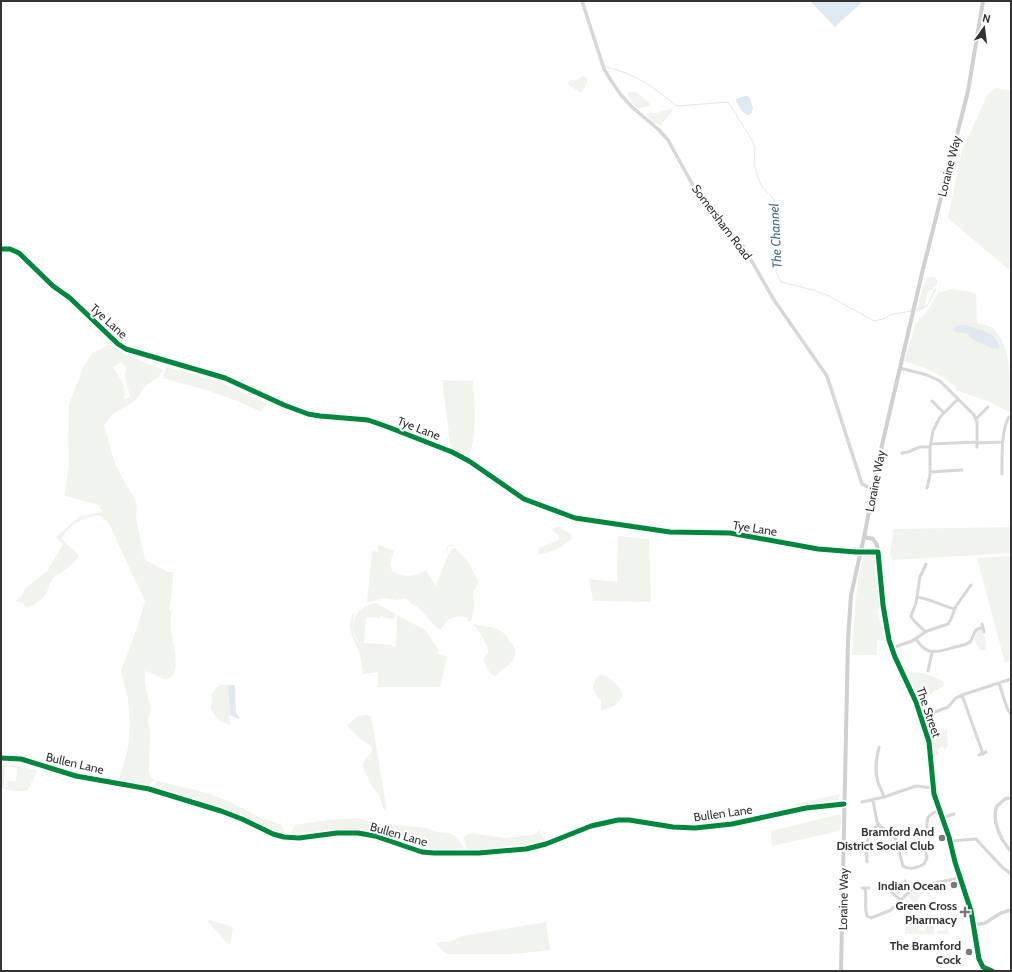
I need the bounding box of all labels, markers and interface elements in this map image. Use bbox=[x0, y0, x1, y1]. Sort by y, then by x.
north arrow bbox=[964, 8, 1004, 48]
text: N bbox=[981, 11, 992, 26]
street label: Loraine Way bbox=[934, 134, 964, 198]
street label: Somersham Road bbox=[689, 181, 755, 263]
water label: The Channel bbox=[765, 203, 785, 269]
street label: Tye Lane bbox=[87, 300, 131, 342]
street label: Tye Lane bbox=[395, 413, 443, 443]
street label: Loraine Way bbox=[862, 449, 888, 513]
street label: Tye Lane bbox=[732, 517, 778, 539]
street label: The Street bbox=[913, 685, 945, 739]
street label: Bullen Lane bbox=[44, 749, 106, 777]
street label: Bullen Lane bbox=[693, 801, 753, 825]
street label: Bullen Lane bbox=[368, 819, 430, 849]
place label: Bramford And District Social Club bbox=[836, 824, 934, 853]
marker: Bramford And District Social Club bbox=[937, 833, 947, 843]
street label: Loraine Way bbox=[835, 868, 851, 930]
place label: Indian Ocean bbox=[878, 878, 946, 893]
marker: Indian Ocean bbox=[949, 880, 959, 890]
place label: Green Cross Pharmacy bbox=[895, 898, 958, 927]
marker: Green Cross Pharmacy bbox=[960, 907, 970, 917]
place label: The Bramford Cock bbox=[890, 938, 961, 967]
marker: The Bramford Cock bbox=[964, 947, 974, 957]

